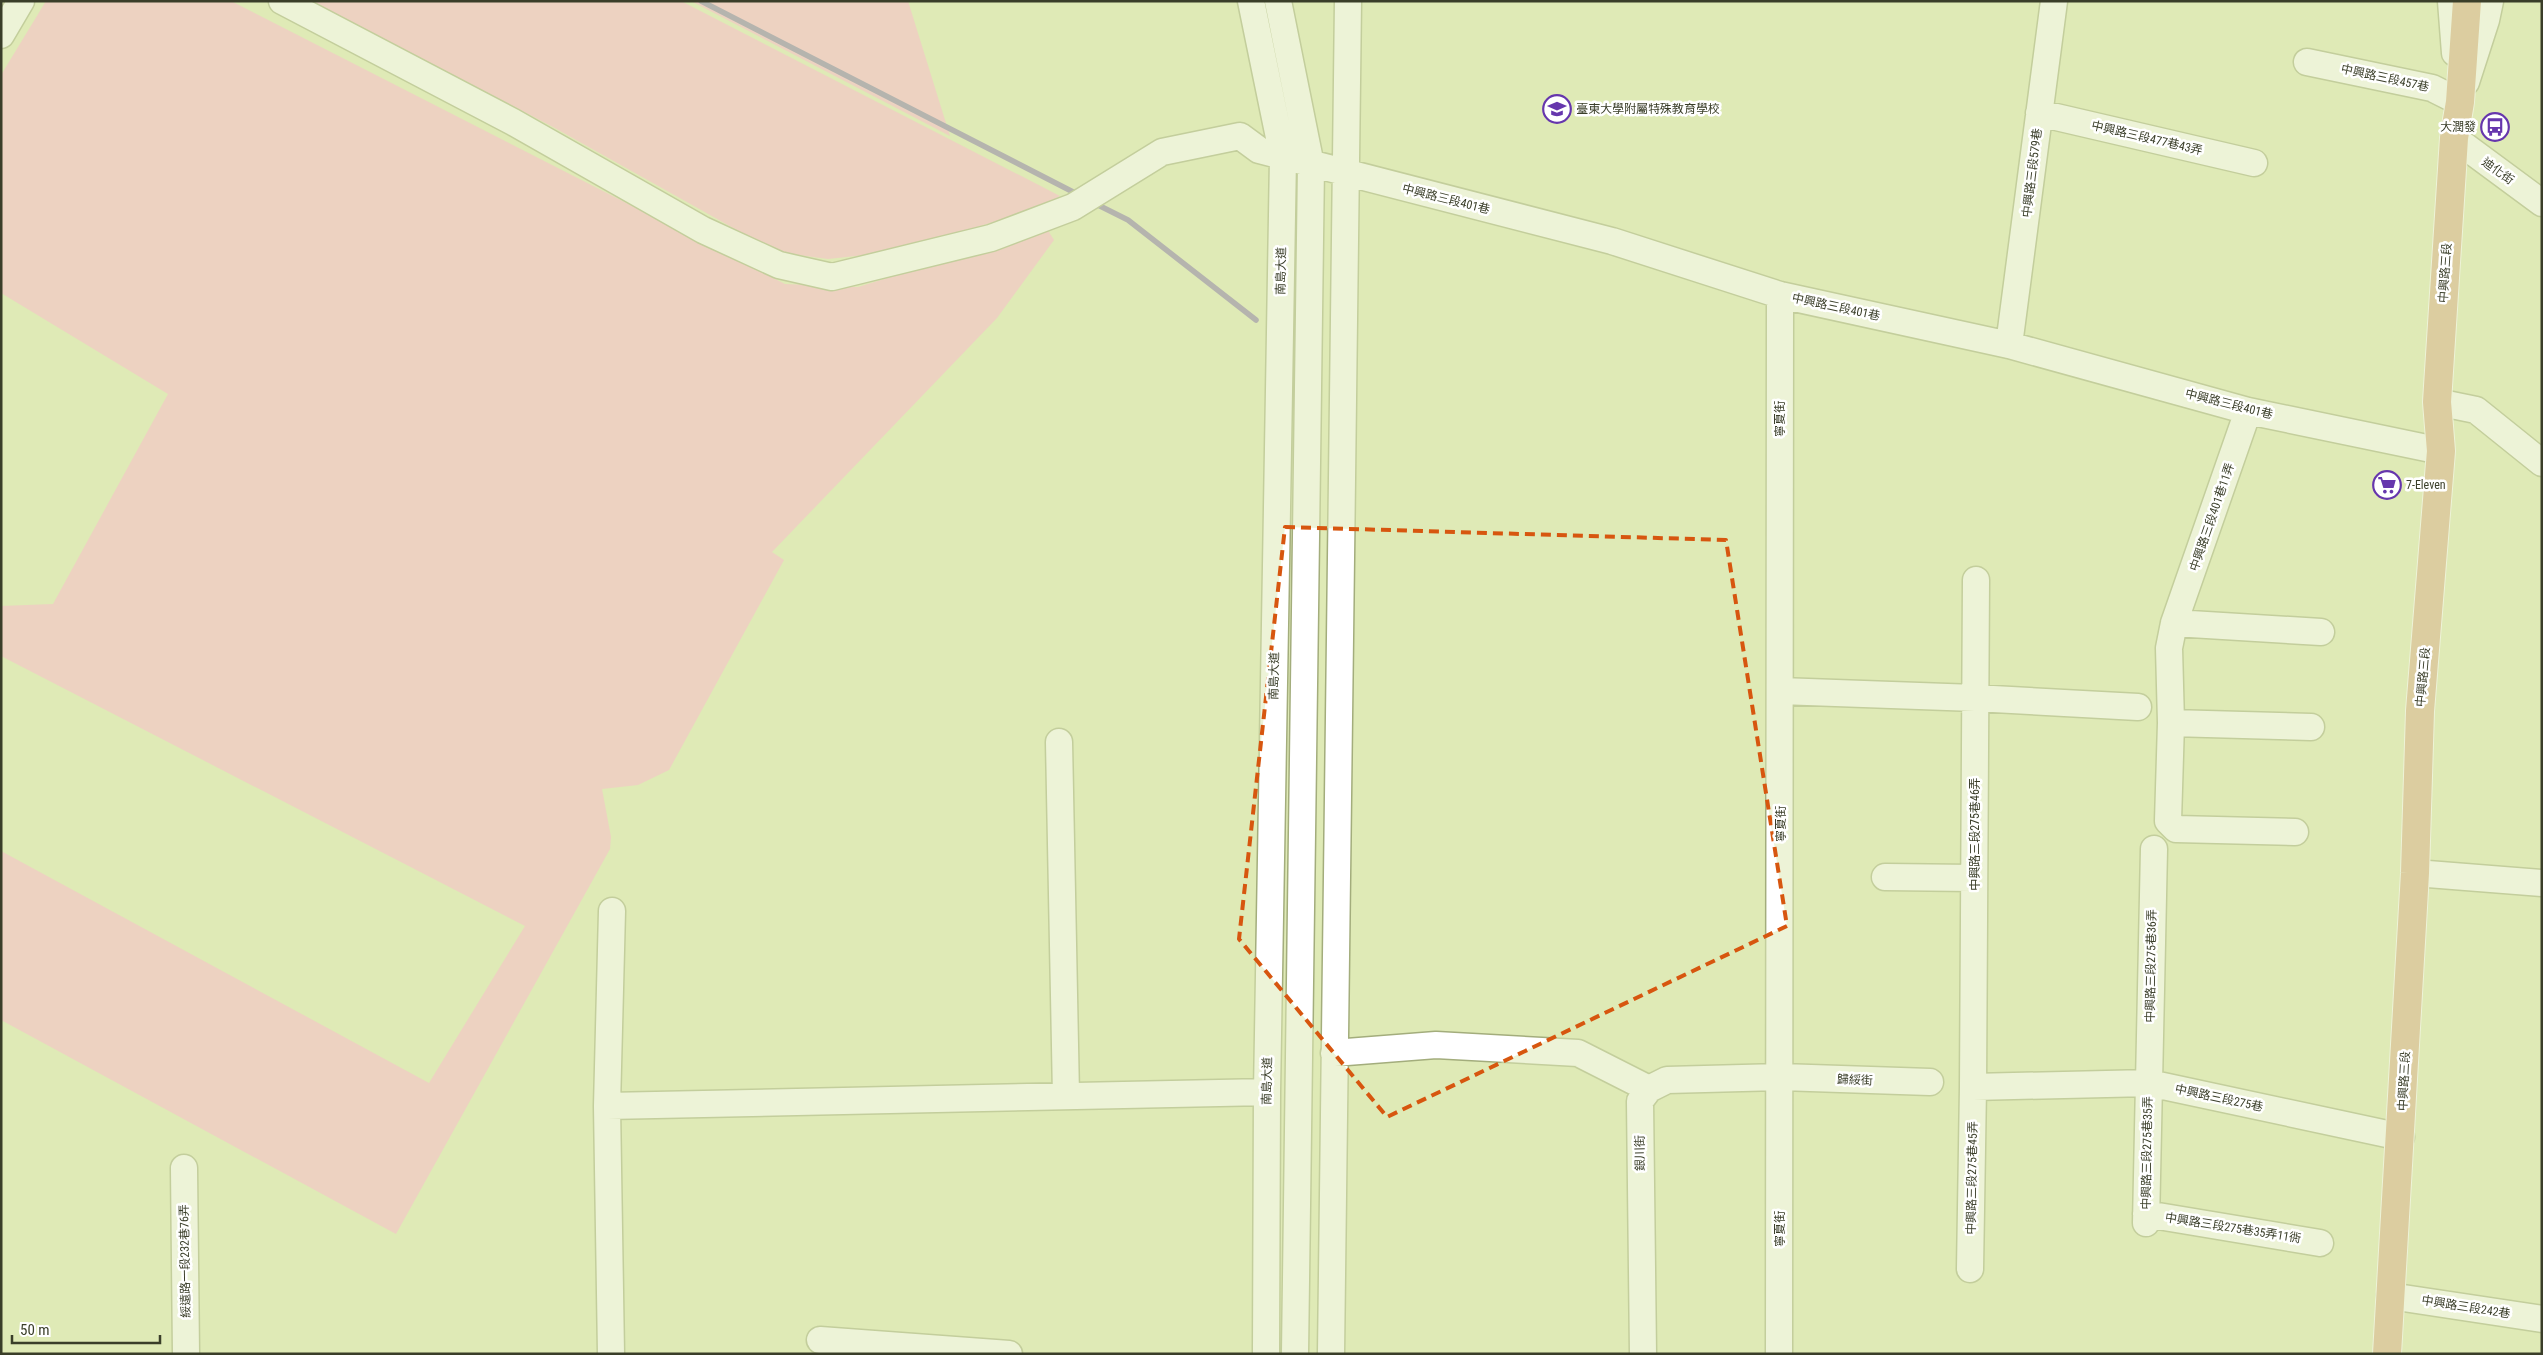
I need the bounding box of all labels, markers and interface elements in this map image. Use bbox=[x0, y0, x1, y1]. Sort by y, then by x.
street label: 中興路三段457巷 bbox=[2340, 62, 2430, 94]
school or university icon: 臺東大學附屬特殊教育學校 bbox=[1542, 94, 1572, 124]
place label: 臺東大學附屬特殊教育學校 bbox=[1576, 102, 1720, 116]
bus stop icon: 大潤發 bbox=[2480, 112, 2510, 142]
street label: 中興路三段477巷43弄 bbox=[2090, 118, 2204, 158]
place label: 大潤發 bbox=[2440, 120, 2476, 134]
street label: 中興路三段579巷 bbox=[2020, 128, 2044, 218]
street label: 迪化街 bbox=[2479, 155, 2517, 187]
street label: 中興路三段401巷 bbox=[1401, 181, 1491, 217]
street label: 中興路三段 bbox=[2436, 243, 2454, 303]
street label: 南島大道 bbox=[1274, 247, 1288, 295]
street label: 中興路三段401巷 bbox=[1791, 291, 1881, 323]
street label: 中興路三段401巷 bbox=[2184, 386, 2274, 422]
street label: 寧夏街 bbox=[1773, 401, 1787, 437]
street label: 中興路三段401巷11弄 bbox=[2187, 461, 2237, 573]
supermarket icon: 7-Eleven bbox=[2372, 470, 2402, 500]
place label: 7-Eleven bbox=[2406, 478, 2446, 492]
street label: 中興路三段 bbox=[2413, 646, 2433, 708]
street label: 南島大道 bbox=[1267, 652, 1281, 700]
street label: 中興路三段275巷46弄 bbox=[1968, 777, 1982, 891]
street label: 寧夏街 bbox=[1774, 806, 1788, 842]
street label: 中興路三段275巷36弄 bbox=[2143, 909, 2159, 1023]
street label: 中興路三段 bbox=[2395, 1051, 2413, 1111]
street label: 南島大道 bbox=[1260, 1057, 1274, 1105]
street label: 歸綏街 bbox=[1837, 1072, 1873, 1088]
street label: 中興路三段275巷 bbox=[2174, 1082, 2264, 1114]
street label: 中興路三段275巷35弄 bbox=[2139, 1096, 2155, 1210]
street label: 中興路三段275巷45弄 bbox=[1964, 1121, 1980, 1235]
street label: 銀川街 bbox=[1633, 1135, 1647, 1171]
street label: 綏遠路一段232巷76弄 bbox=[177, 1204, 193, 1318]
street label: 中興路三段275巷35弄11衖 bbox=[2164, 1210, 2302, 1246]
street label: 寧夏街 bbox=[1773, 1211, 1787, 1247]
street label: 中興路三段242巷 bbox=[2421, 1293, 2511, 1321]
scale bar bbox=[12, 1312, 160, 1344]
text: 50 m bbox=[20, 1321, 50, 1339]

